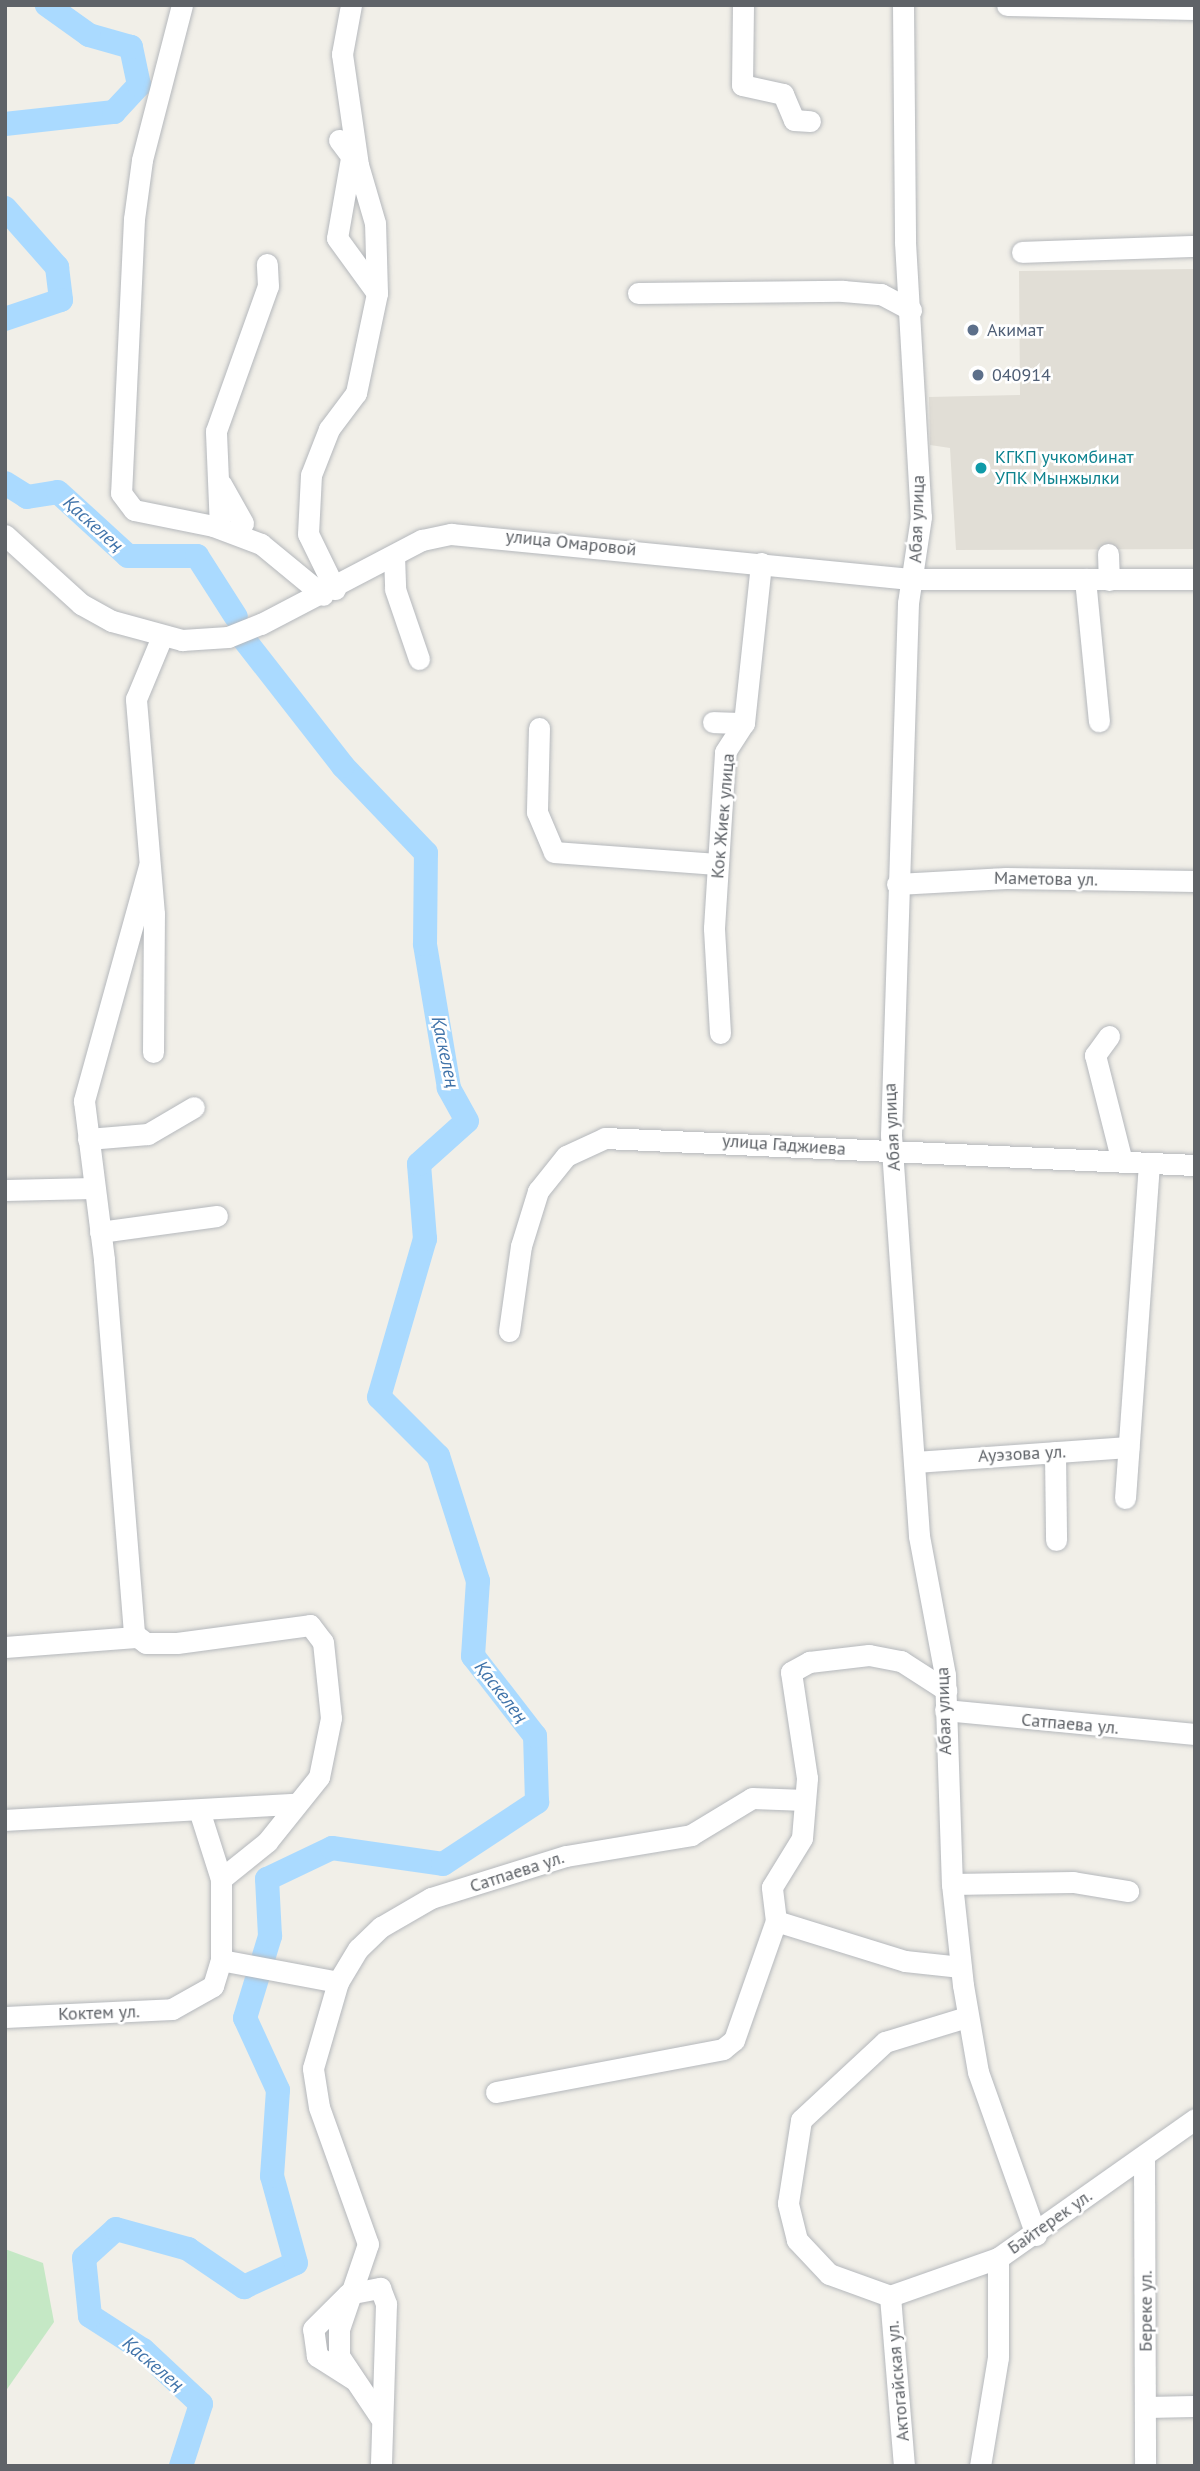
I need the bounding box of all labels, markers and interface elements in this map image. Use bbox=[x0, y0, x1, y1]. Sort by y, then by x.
place label: Акимат bbox=[987, 319, 1044, 341]
marker: Акимат bbox=[965, 322, 981, 338]
place label: 040914 bbox=[992, 364, 1051, 386]
marker: 040914 bbox=[970, 367, 986, 383]
place label: КГКП учкомбинат УПК Мынжылки bbox=[995, 447, 1134, 490]
marker: КГКП учкомбинат УПК Мынжылки bbox=[973, 460, 989, 476]
street label: Абая улица bbox=[905, 475, 929, 563]
water label: Қаскелең bbox=[58, 491, 128, 557]
street label: улица Омаровой bbox=[505, 525, 637, 561]
street label: Кок Жиек улица bbox=[707, 753, 739, 879]
street label: Маметова ул. bbox=[994, 867, 1098, 891]
water label: Қаскелең bbox=[426, 1014, 464, 1090]
street label: Абая улица bbox=[879, 1082, 905, 1172]
street label: улица Гаджиева bbox=[721, 1130, 847, 1160]
street label: Ауэзова ул. bbox=[977, 1441, 1067, 1467]
water label: Қаскелең bbox=[470, 1656, 532, 1728]
street label: Абая улица bbox=[932, 1667, 956, 1755]
street label: Сатпаева ул. bbox=[1020, 1709, 1120, 1739]
street label: Сатпаева ул. bbox=[467, 1847, 567, 1897]
street label: Коктем ул. bbox=[58, 2001, 140, 2025]
street label: Байтерек ул. bbox=[1004, 2185, 1096, 2259]
street label: Береке ул. bbox=[1135, 2270, 1157, 2352]
street label: Актогайская ул. bbox=[882, 2320, 914, 2442]
water label: Қаскелең bbox=[118, 2332, 188, 2396]

